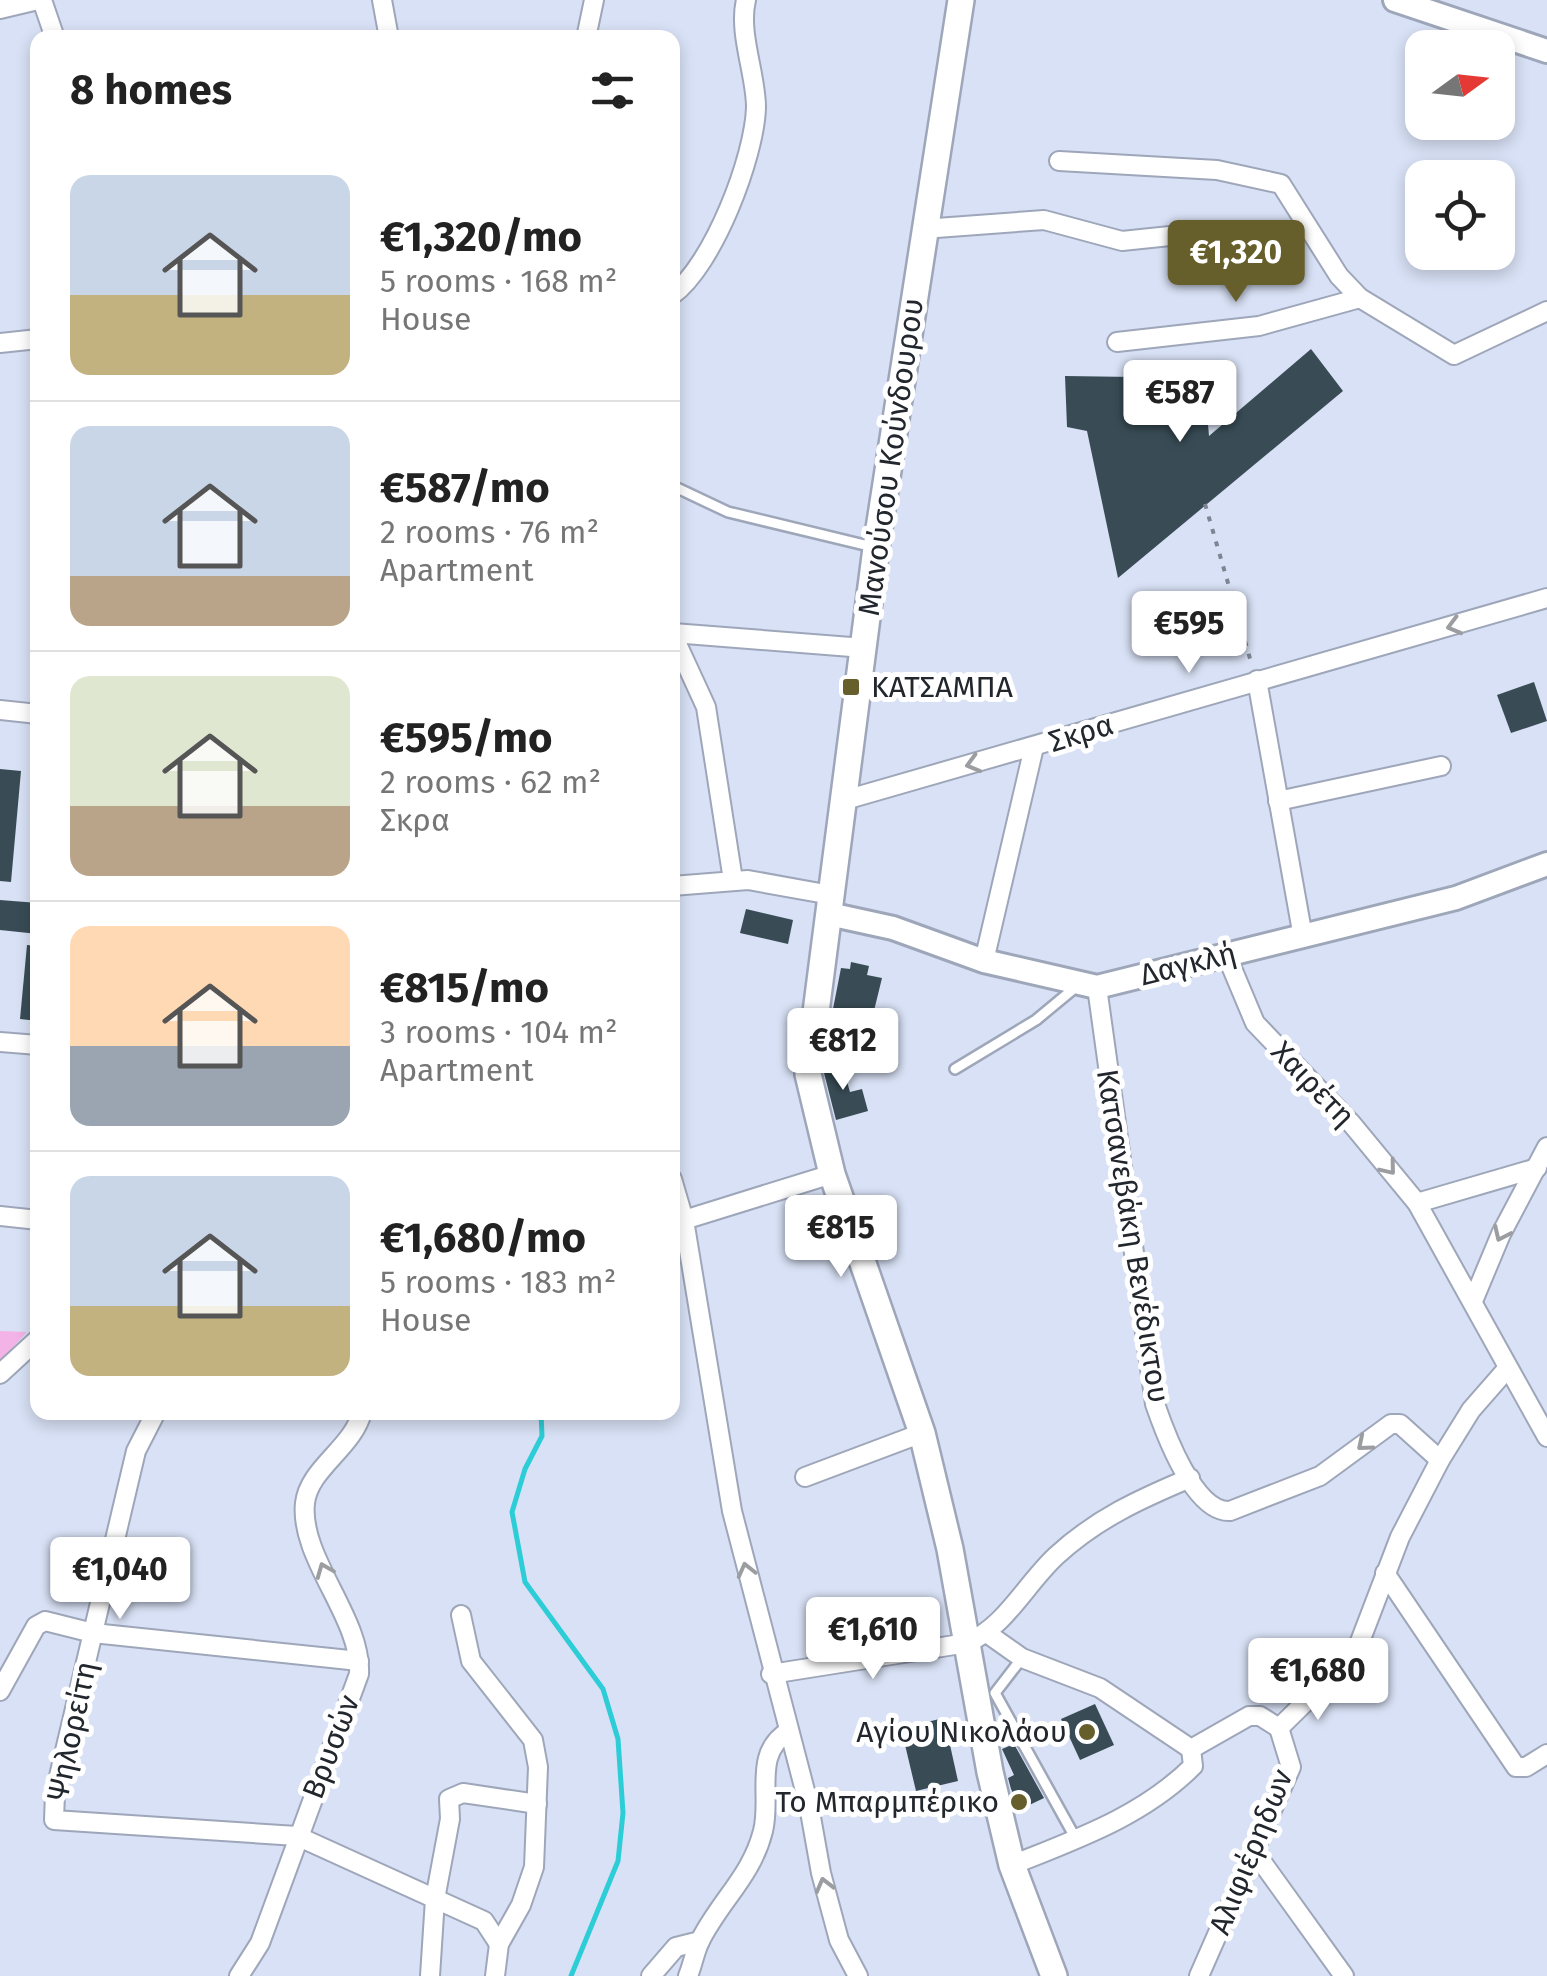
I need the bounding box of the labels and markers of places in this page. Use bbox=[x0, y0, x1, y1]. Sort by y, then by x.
pin: €1,320 bbox=[1155, 220, 1317, 305]
pin: €587 bbox=[1121, 360, 1239, 445]
pin: €595 bbox=[1130, 591, 1248, 676]
place label: ΚΑΤΣΑΜΠΑ bbox=[871, 669, 1014, 705]
marker: ΚΑΤΣΑΜΠΑ bbox=[840, 676, 862, 698]
pin: €812 bbox=[784, 1008, 902, 1093]
pin: €815 bbox=[782, 1195, 900, 1280]
pin: €1,040 bbox=[39, 1537, 201, 1622]
pin: €1,610 bbox=[792, 1597, 954, 1682]
pin: €1,680 bbox=[1237, 1638, 1399, 1723]
place label: Αγίου Νικολάου bbox=[856, 1714, 1067, 1750]
marker: Αγίου Νικολάου bbox=[1076, 1721, 1098, 1743]
place label: Το Μπαρμπέρικο bbox=[775, 1784, 999, 1820]
marker: Το Μπαρμπέρικο bbox=[1008, 1791, 1030, 1813]

